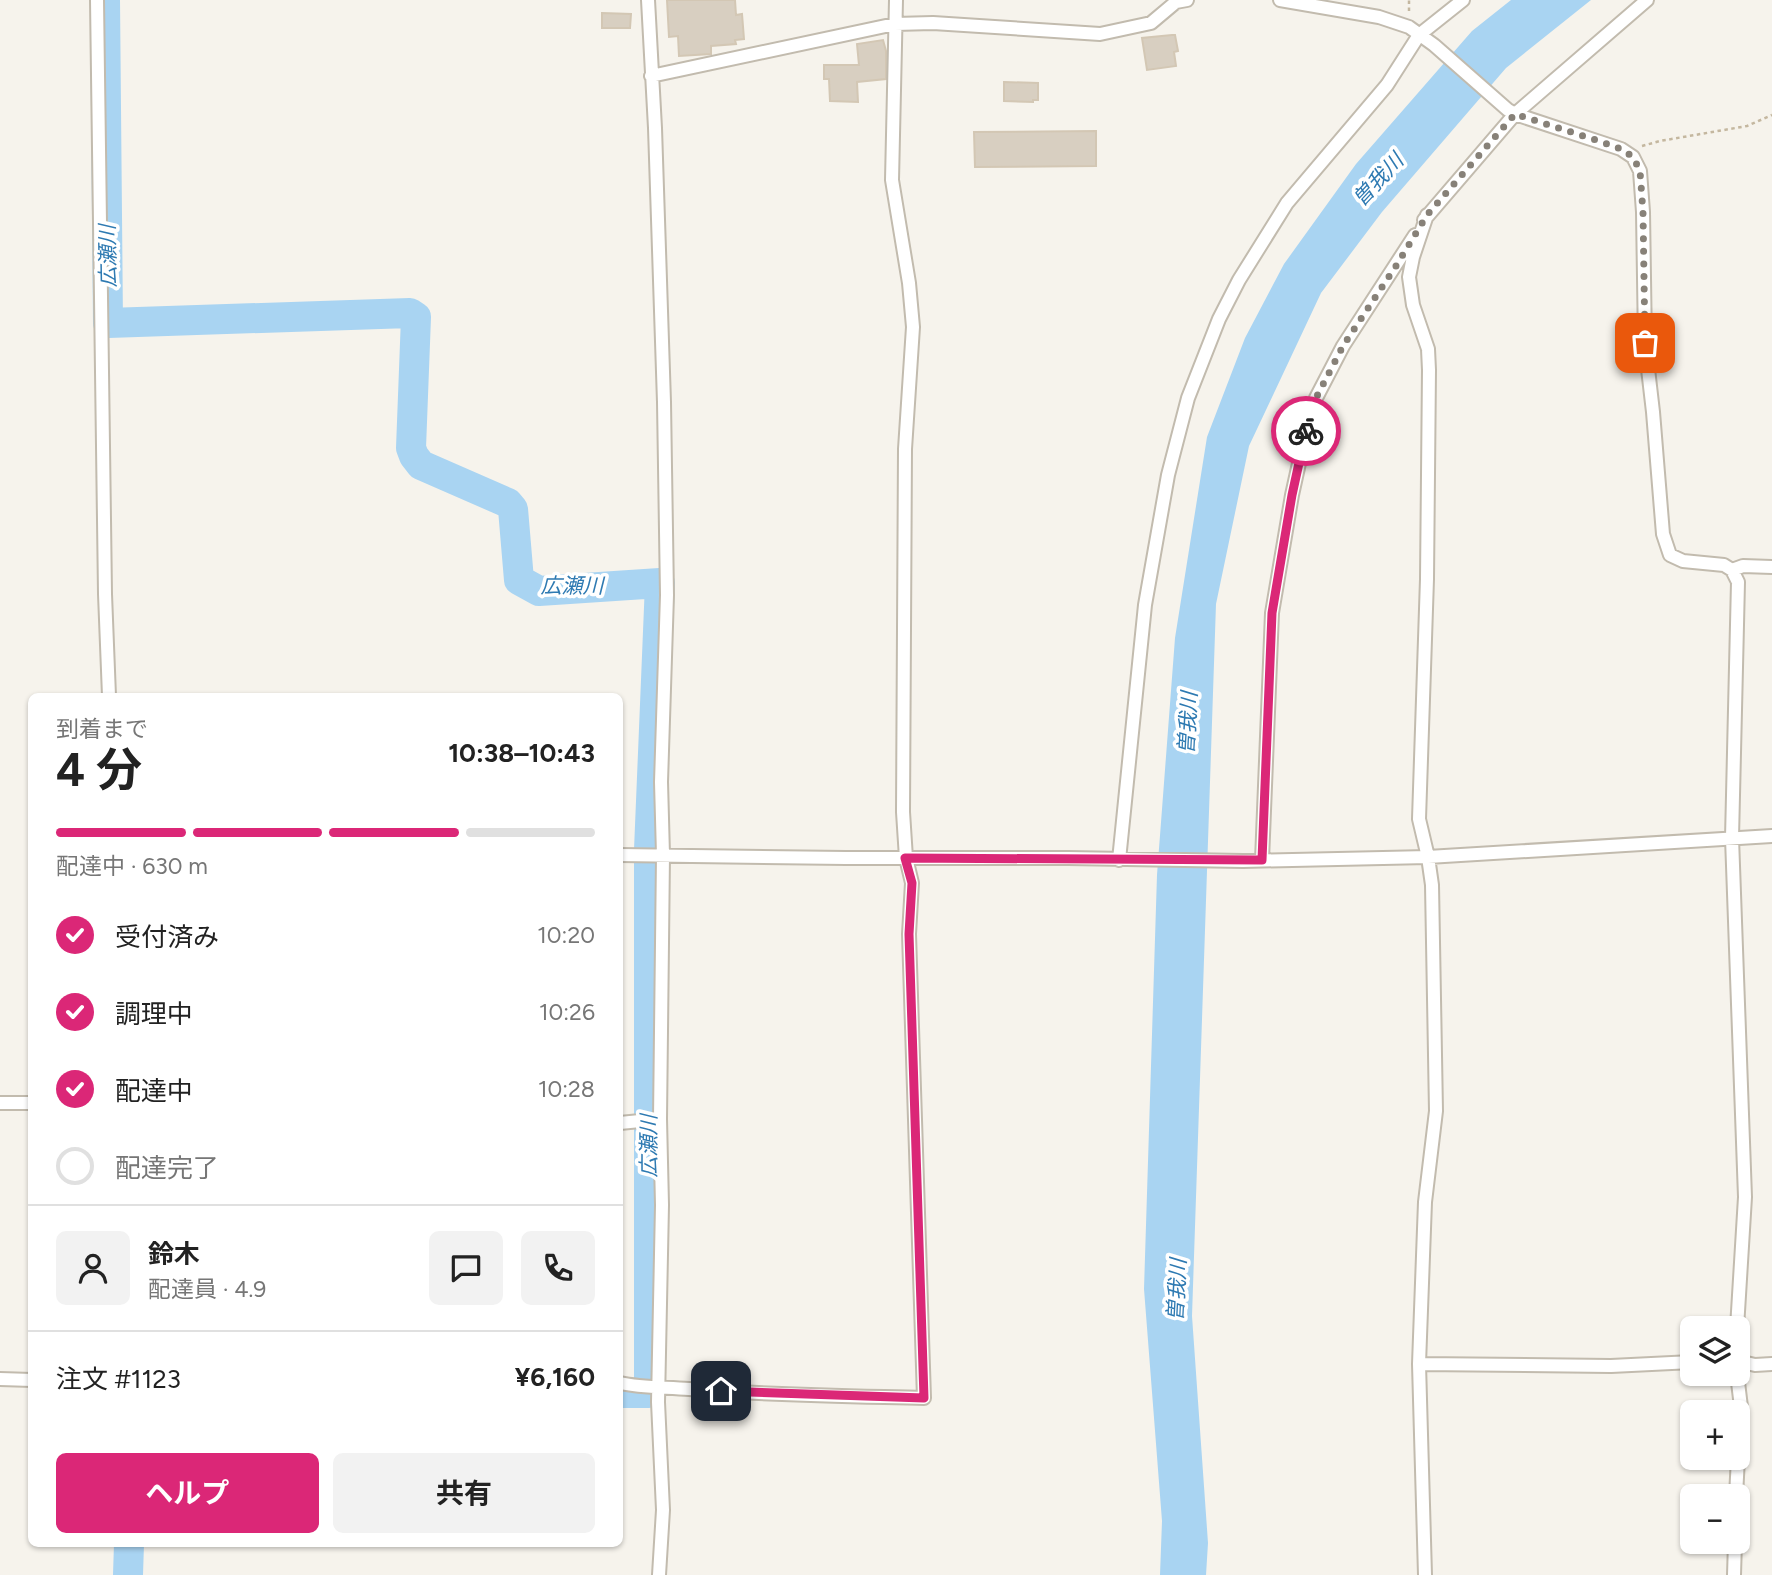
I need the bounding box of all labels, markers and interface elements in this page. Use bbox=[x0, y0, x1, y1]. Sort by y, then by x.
water label: 曽我川 bbox=[1347, 147, 1410, 211]
water label: 広瀬川 bbox=[94, 222, 121, 288]
pin bbox=[1615, 313, 1675, 373]
icon: bag bbox=[1626, 324, 1664, 362]
courier bbox=[1271, 396, 1341, 466]
icon: bike bbox=[1287, 412, 1325, 450]
water label: 広瀬川 bbox=[541, 573, 605, 598]
water label: 曽我川 bbox=[1173, 689, 1202, 755]
text: 到着まで bbox=[56, 715, 148, 743]
text: 10:38–10:43 bbox=[448, 737, 595, 769]
text: 4 分 bbox=[56, 742, 142, 798]
text: 配達中 · 630 m bbox=[56, 852, 208, 880]
icon: check bbox=[56, 916, 94, 954]
text: 受付済み bbox=[115, 921, 219, 953]
text: 10:20 bbox=[537, 921, 595, 949]
icon: check bbox=[56, 993, 94, 1031]
text: 調理中 bbox=[115, 998, 193, 1030]
text: 10:26 bbox=[539, 998, 595, 1026]
icon: check bbox=[56, 1070, 94, 1108]
text: 配達中 bbox=[115, 1075, 193, 1107]
text: 10:28 bbox=[538, 1075, 595, 1103]
water label: 広瀬川 bbox=[636, 1113, 661, 1178]
text: 配達完了 bbox=[115, 1152, 219, 1184]
button: person bbox=[56, 1231, 130, 1305]
button: chat bbox=[429, 1231, 503, 1305]
button: phone bbox=[521, 1231, 595, 1305]
text: 鈴木 bbox=[148, 1238, 200, 1270]
water label: 曽我川 bbox=[1162, 1256, 1191, 1322]
text: 配達員 · 4.9 bbox=[148, 1275, 266, 1303]
map controls bbox=[1680, 1316, 1750, 1554]
button: layers bbox=[1680, 1316, 1750, 1386]
text: ¥6,160 bbox=[515, 1361, 595, 1393]
pin bbox=[691, 1361, 751, 1421]
text: 注文 #1123 bbox=[56, 1363, 181, 1395]
icon: home bbox=[702, 1372, 740, 1410]
button: + bbox=[1680, 1400, 1750, 1470]
button: ヘルプ bbox=[56, 1453, 319, 1533]
button: 共有 bbox=[333, 1453, 595, 1533]
button: − bbox=[1680, 1484, 1750, 1554]

